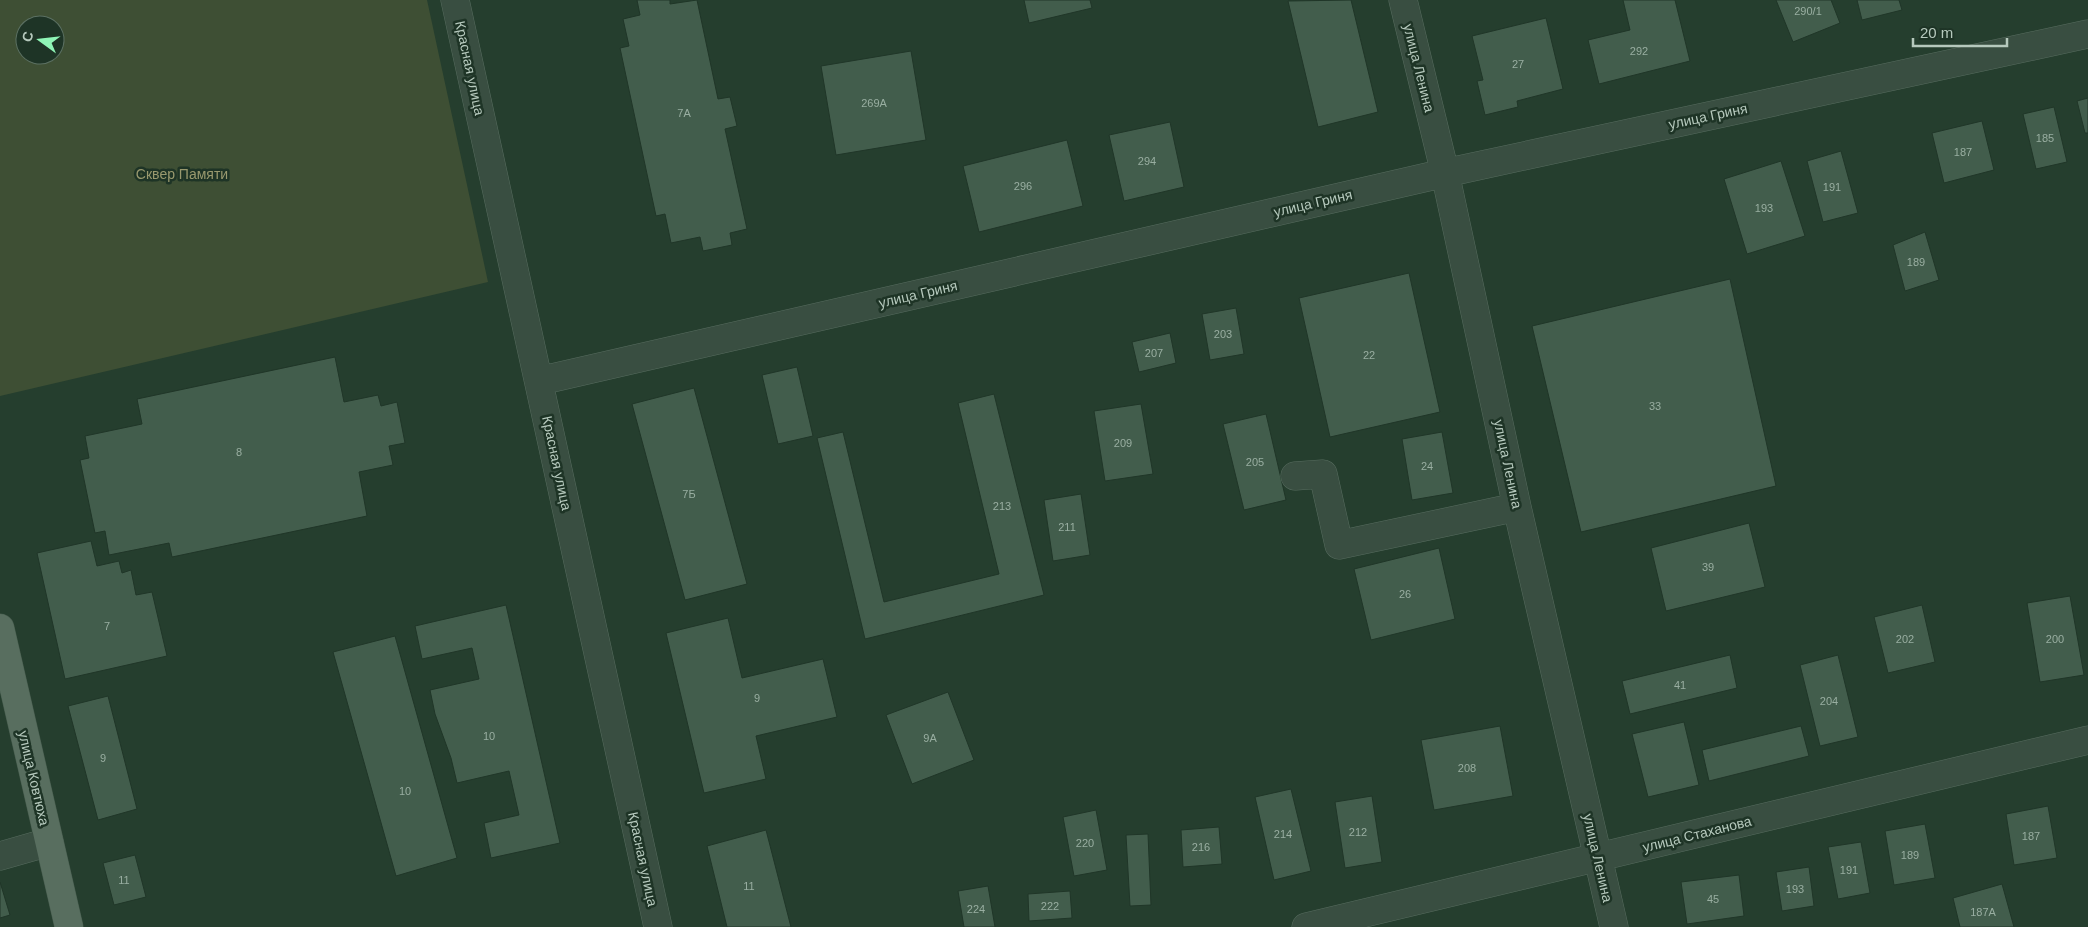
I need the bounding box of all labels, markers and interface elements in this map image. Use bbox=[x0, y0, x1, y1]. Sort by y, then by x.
house number: 290/1 bbox=[1794, 5, 1822, 17]
north arrow bbox=[15, 15, 65, 65]
scale bar bbox=[1913, 15, 2007, 47]
street label: Красная улица bbox=[452, 19, 488, 117]
street label: улица Ленина bbox=[1400, 22, 1438, 114]
text: 20 m bbox=[1920, 24, 1953, 41]
text: С bbox=[18, 30, 36, 44]
house number: 292 bbox=[1630, 45, 1648, 57]
house number: 27 bbox=[1512, 58, 1524, 70]
house number: 269А bbox=[861, 97, 888, 109]
street label: улица Гриня bbox=[1667, 100, 1749, 132]
house number: 7А bbox=[677, 107, 691, 119]
house number: 185 bbox=[2036, 132, 2054, 144]
house number: 187 bbox=[1954, 146, 1972, 158]
house number: 294 bbox=[1138, 155, 1156, 167]
park label: Сквер Памяти bbox=[136, 166, 228, 182]
house number: 296 bbox=[1014, 180, 1032, 192]
house number: 191 bbox=[1823, 181, 1841, 193]
street label: улица Гриня bbox=[1272, 186, 1354, 220]
house number: 193 bbox=[1755, 202, 1773, 214]
house number: 189 bbox=[1907, 256, 1925, 268]
street label: улица Гриня bbox=[877, 277, 959, 311]
house number: 203 bbox=[1214, 328, 1232, 340]
house number: 207 bbox=[1145, 347, 1163, 359]
house number: 22 bbox=[1363, 349, 1375, 361]
house number: 33 bbox=[1649, 400, 1661, 412]
street label: Красная улица bbox=[539, 414, 575, 512]
street label: улица Ленина bbox=[1491, 418, 1525, 510]
house number: 209 bbox=[1114, 437, 1132, 449]
house number: 8 bbox=[236, 446, 242, 458]
house number: 205 bbox=[1246, 456, 1264, 468]
house number: 24 bbox=[1421, 460, 1433, 472]
house number: 7Б bbox=[682, 488, 696, 500]
house number: 213 bbox=[993, 500, 1011, 512]
house number: 211 bbox=[1058, 521, 1076, 533]
house number: 39 bbox=[1702, 561, 1714, 573]
house number: 26 bbox=[1399, 588, 1411, 600]
house number: 7 bbox=[104, 620, 110, 632]
house number: 202 bbox=[1896, 633, 1914, 645]
house number: 200 bbox=[2046, 633, 2064, 645]
house number: 41 bbox=[1674, 679, 1686, 691]
house number: 9 bbox=[754, 692, 760, 704]
house number: 204 bbox=[1820, 695, 1838, 707]
street label: улица Ковтюха bbox=[15, 729, 53, 827]
house number: 10 bbox=[483, 730, 495, 742]
house number: 9А bbox=[923, 732, 937, 744]
house number: 9 bbox=[100, 752, 106, 764]
house number: 208 bbox=[1458, 762, 1476, 774]
house number: 10 bbox=[399, 785, 411, 797]
street label: Красная улица bbox=[625, 810, 661, 908]
street label: улица Ленина bbox=[1580, 812, 1616, 904]
street label: улица Стаханова bbox=[1641, 813, 1753, 855]
house number: 212 bbox=[1349, 826, 1367, 838]
house number: 214 bbox=[1274, 828, 1292, 840]
house number: 187 bbox=[2022, 830, 2040, 842]
house number: 220 bbox=[1076, 837, 1094, 849]
house number: 216 bbox=[1192, 841, 1210, 853]
house number: 189 bbox=[1901, 849, 1919, 861]
house number: 191 bbox=[1840, 864, 1858, 876]
house number: 11 bbox=[118, 874, 130, 886]
house number: 11 bbox=[743, 880, 755, 892]
house number: 193 bbox=[1786, 883, 1804, 895]
house number: 45 bbox=[1707, 893, 1719, 905]
house number: 222 bbox=[1041, 900, 1059, 912]
house number: 224 bbox=[967, 903, 985, 915]
house number: 187А bbox=[1970, 906, 1997, 918]

